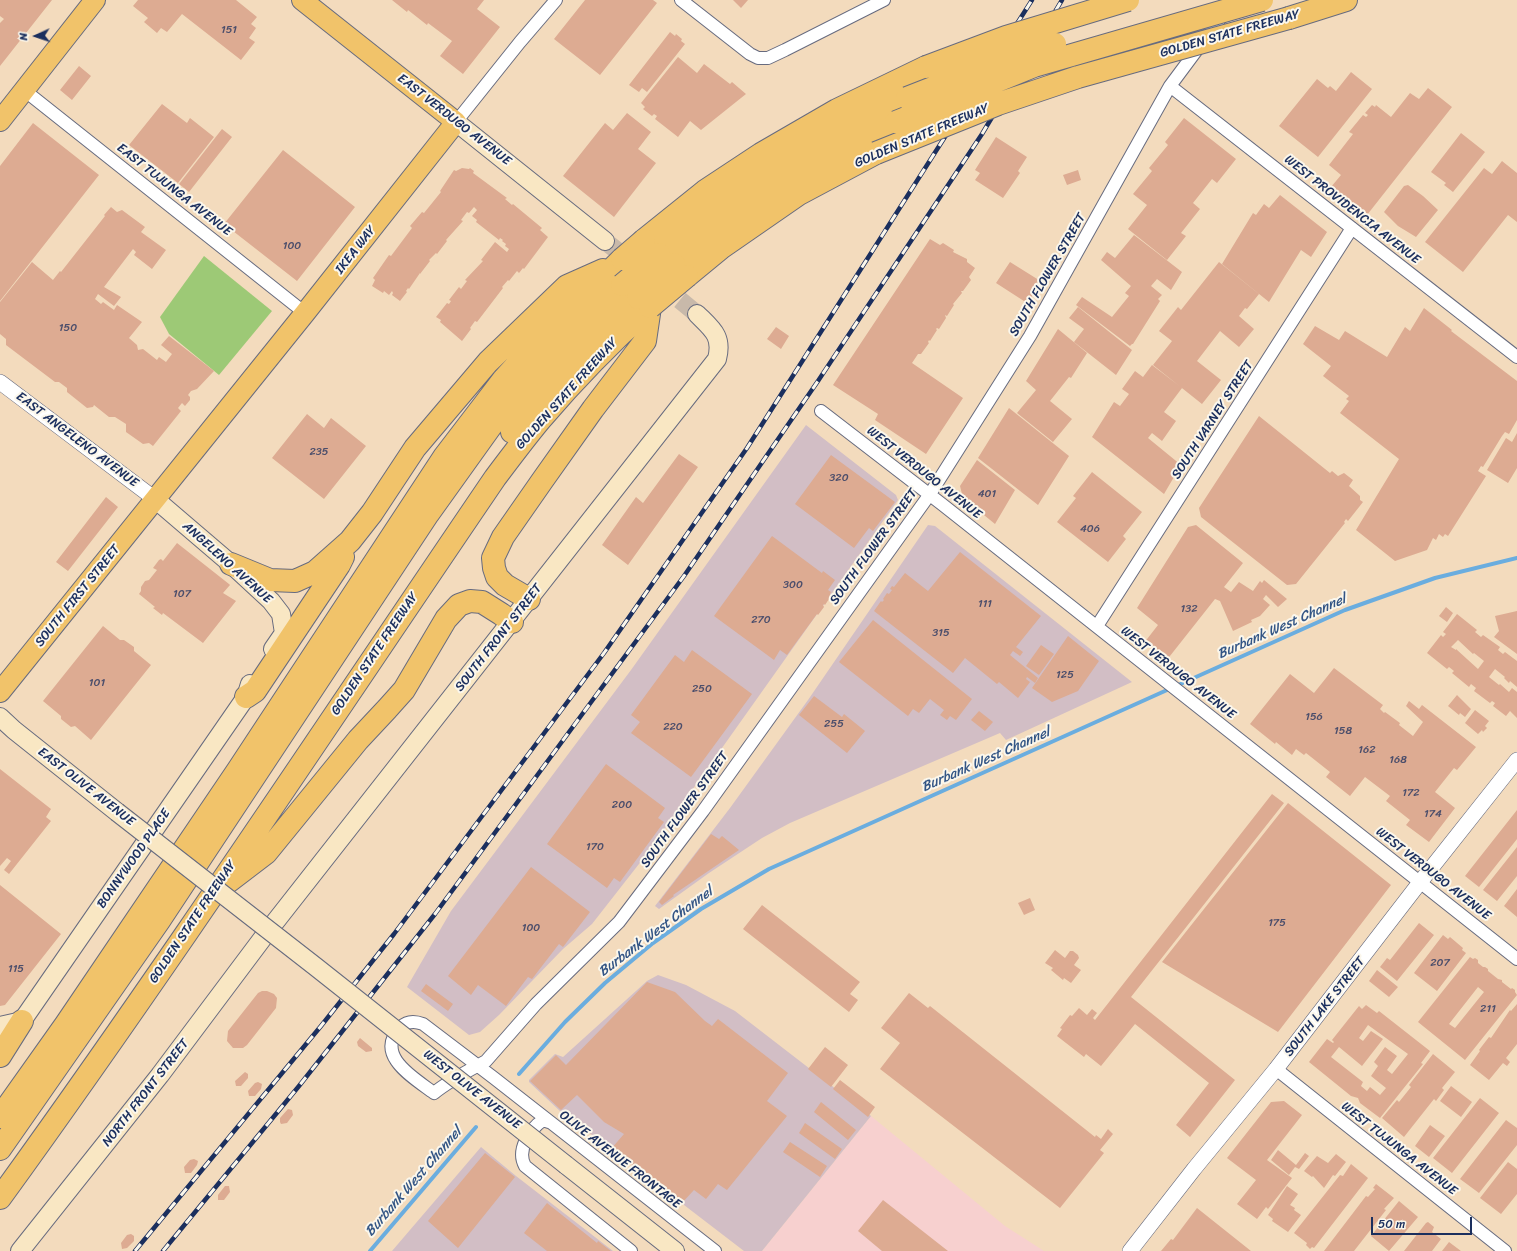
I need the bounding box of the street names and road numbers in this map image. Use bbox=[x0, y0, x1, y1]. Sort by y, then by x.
street label: GOLDEN STATE FREEWAY bbox=[1158, 7, 1302, 61]
street label: EAST VERDUGO AVENUE bbox=[394, 71, 514, 169]
street label: GOLDEN STATE FREEWAY bbox=[852, 101, 992, 171]
street label: EAST TUJUNGA AVENUE bbox=[113, 140, 235, 240]
street label: WEST PROVIDENCIA AVENUE bbox=[1281, 152, 1423, 268]
street label: SOUTH FLOWER STREET bbox=[1006, 211, 1090, 339]
street label: IKEA WAY bbox=[332, 223, 380, 277]
street label: GOLDEN STATE FREEWAY bbox=[513, 335, 621, 453]
street label: SOUTH VARNEY STREET bbox=[1169, 358, 1257, 482]
street label: EAST ANGELENO AVENUE bbox=[13, 389, 141, 491]
street label: WEST VERDUGO AVENUE bbox=[863, 423, 985, 523]
street label: SOUTH FLOWER STREET bbox=[827, 486, 921, 608]
street label: ANGELENO AVENUE bbox=[179, 519, 275, 607]
street label: SOUTH FIRST STREET bbox=[32, 542, 124, 650]
street label: SOUTH FRONT STREET bbox=[452, 581, 546, 695]
street label: GOLDEN STATE FREEWAY bbox=[328, 590, 422, 718]
street label: WEST VERDUGO AVENUE bbox=[1117, 623, 1239, 723]
street label: EAST OLIVE AVENUE bbox=[34, 744, 138, 830]
street label: SOUTH FLOWER STREET bbox=[638, 749, 732, 871]
street label: BONNYWOOD PLACE bbox=[94, 806, 174, 912]
street label: WEST VERDUGO AVENUE bbox=[1372, 824, 1494, 924]
street label: GOLDEN STATE FREEWAY bbox=[146, 858, 240, 986]
street label: SOUTH LAKE STREET bbox=[1281, 954, 1369, 1060]
street label: NORTH FRONT STREET bbox=[99, 1036, 193, 1150]
street label: WEST OLIVE AVENUE bbox=[420, 1047, 524, 1133]
street label: WEST TUJUNGA AVENUE bbox=[1338, 1099, 1460, 1199]
street label: OLIVE AVENUE FRONTAGE bbox=[556, 1108, 684, 1212]

